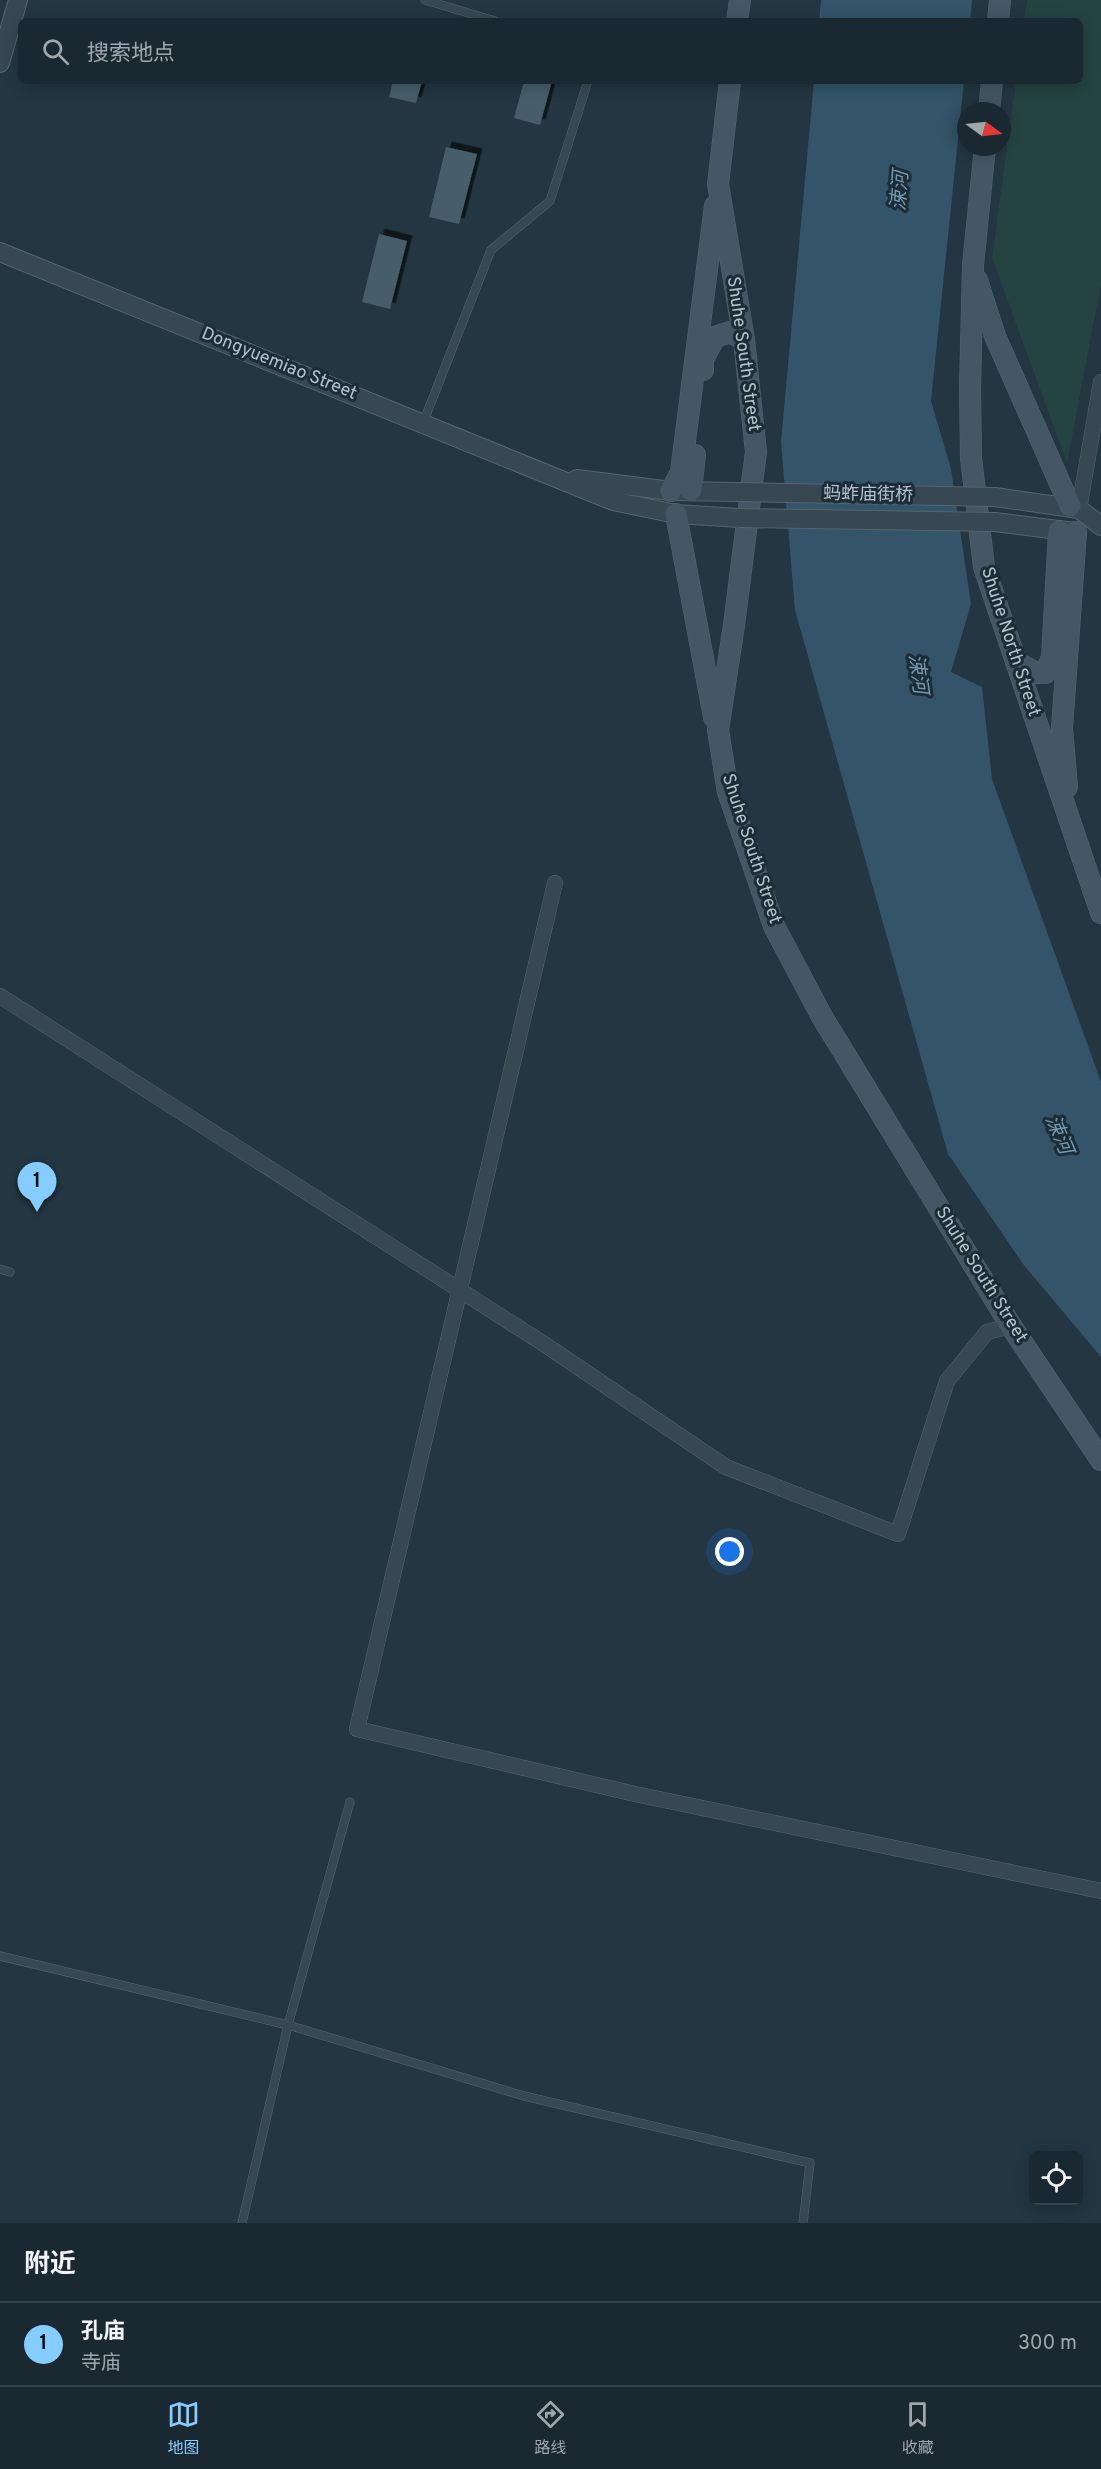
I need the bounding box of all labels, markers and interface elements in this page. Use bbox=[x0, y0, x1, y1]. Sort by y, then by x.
search box bbox=[18, 18, 1083, 84]
icon: search bbox=[39, 35, 72, 68]
text: 搜索地点 bbox=[87, 41, 175, 68]
north arrow bbox=[957, 102, 1011, 156]
water label: 涑河 bbox=[887, 166, 916, 212]
street label: Shuhe South Street bbox=[721, 275, 765, 433]
street label: Dongyuemiao Street bbox=[198, 322, 360, 406]
street label: 蚂蚱庙街桥 bbox=[823, 483, 913, 507]
street label: Shuhe North Street bbox=[975, 564, 1045, 720]
water label: 涑河 bbox=[901, 652, 933, 700]
street label: Shuhe South Street bbox=[716, 771, 786, 927]
water label: 涑河 bbox=[1038, 1112, 1079, 1162]
pin: 1 bbox=[18, 1162, 57, 1212]
street label: Shuhe South Street bbox=[930, 1203, 1032, 1347]
your location bbox=[715, 1537, 744, 1566]
map controls bbox=[1029, 2151, 1083, 2205]
button: locate bbox=[1029, 2151, 1083, 2205]
text: 附近 bbox=[24, 2249, 76, 2282]
text: 孔庙 bbox=[81, 2319, 125, 2346]
text: 1 bbox=[40, 2331, 48, 2357]
text: 300 m bbox=[1018, 2331, 1077, 2357]
text: 寺庙 bbox=[81, 2351, 121, 2377]
tab: 地图 bbox=[167, 2398, 200, 2459]
tab: 路线 bbox=[534, 2398, 567, 2459]
tab: 收藏 bbox=[901, 2398, 934, 2459]

